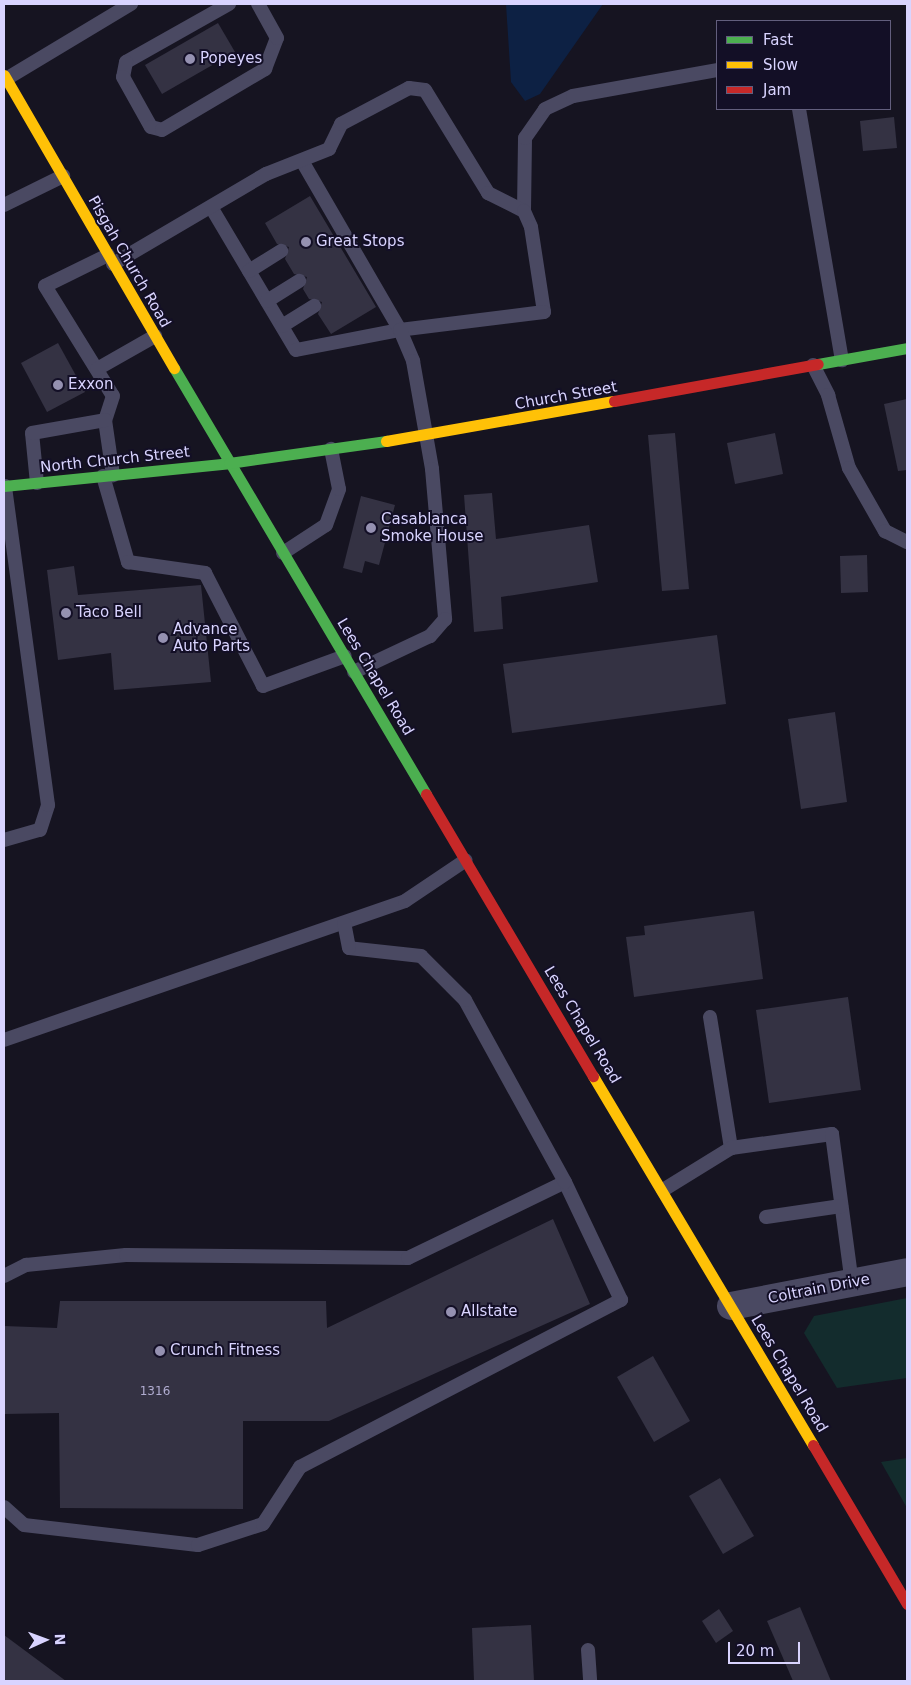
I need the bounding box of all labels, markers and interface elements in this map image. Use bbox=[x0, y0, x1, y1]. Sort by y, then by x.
legend bbox=[716, 20, 891, 110]
text: Fast bbox=[763, 31, 793, 49]
place label: Popeyes bbox=[200, 50, 262, 68]
marker: Popeyes bbox=[184, 53, 196, 65]
text: Slow bbox=[763, 56, 798, 74]
text: Jam bbox=[763, 81, 791, 99]
street label: Pisgah Church Road bbox=[84, 193, 174, 331]
place label: Great Stops bbox=[316, 233, 404, 251]
marker: Great Stops bbox=[300, 236, 312, 248]
place label: Exxon bbox=[68, 376, 113, 394]
street label: Church Street bbox=[514, 378, 618, 414]
marker: Exxon bbox=[52, 379, 64, 391]
street label: North Church Street bbox=[39, 443, 191, 477]
place label: Casablanca Smoke House bbox=[381, 510, 483, 545]
marker: Casablanca Smoke House bbox=[365, 522, 377, 534]
place label: Taco Bell bbox=[76, 604, 142, 622]
marker: Taco Bell bbox=[60, 607, 72, 619]
street label: Lees Chapel Road bbox=[333, 615, 417, 739]
place label: Advance Auto Parts bbox=[173, 620, 250, 655]
marker: Advance Auto Parts bbox=[157, 632, 169, 644]
street label: Lees Chapel Road bbox=[540, 963, 624, 1087]
street label: Coltrain Drive bbox=[766, 1270, 872, 1308]
place label: Allstate bbox=[461, 1303, 518, 1321]
marker: Allstate bbox=[445, 1306, 457, 1318]
street label: Lees Chapel Road bbox=[747, 1312, 831, 1436]
place label: Crunch Fitness bbox=[170, 1342, 280, 1360]
marker: Crunch Fitness bbox=[154, 1345, 166, 1357]
house number: 1316 bbox=[140, 1385, 170, 1399]
north arrow bbox=[20, 1615, 70, 1665]
scale bar bbox=[731, 1632, 804, 1664]
text: N bbox=[52, 1633, 68, 1646]
text: 20 m bbox=[736, 1642, 774, 1660]

